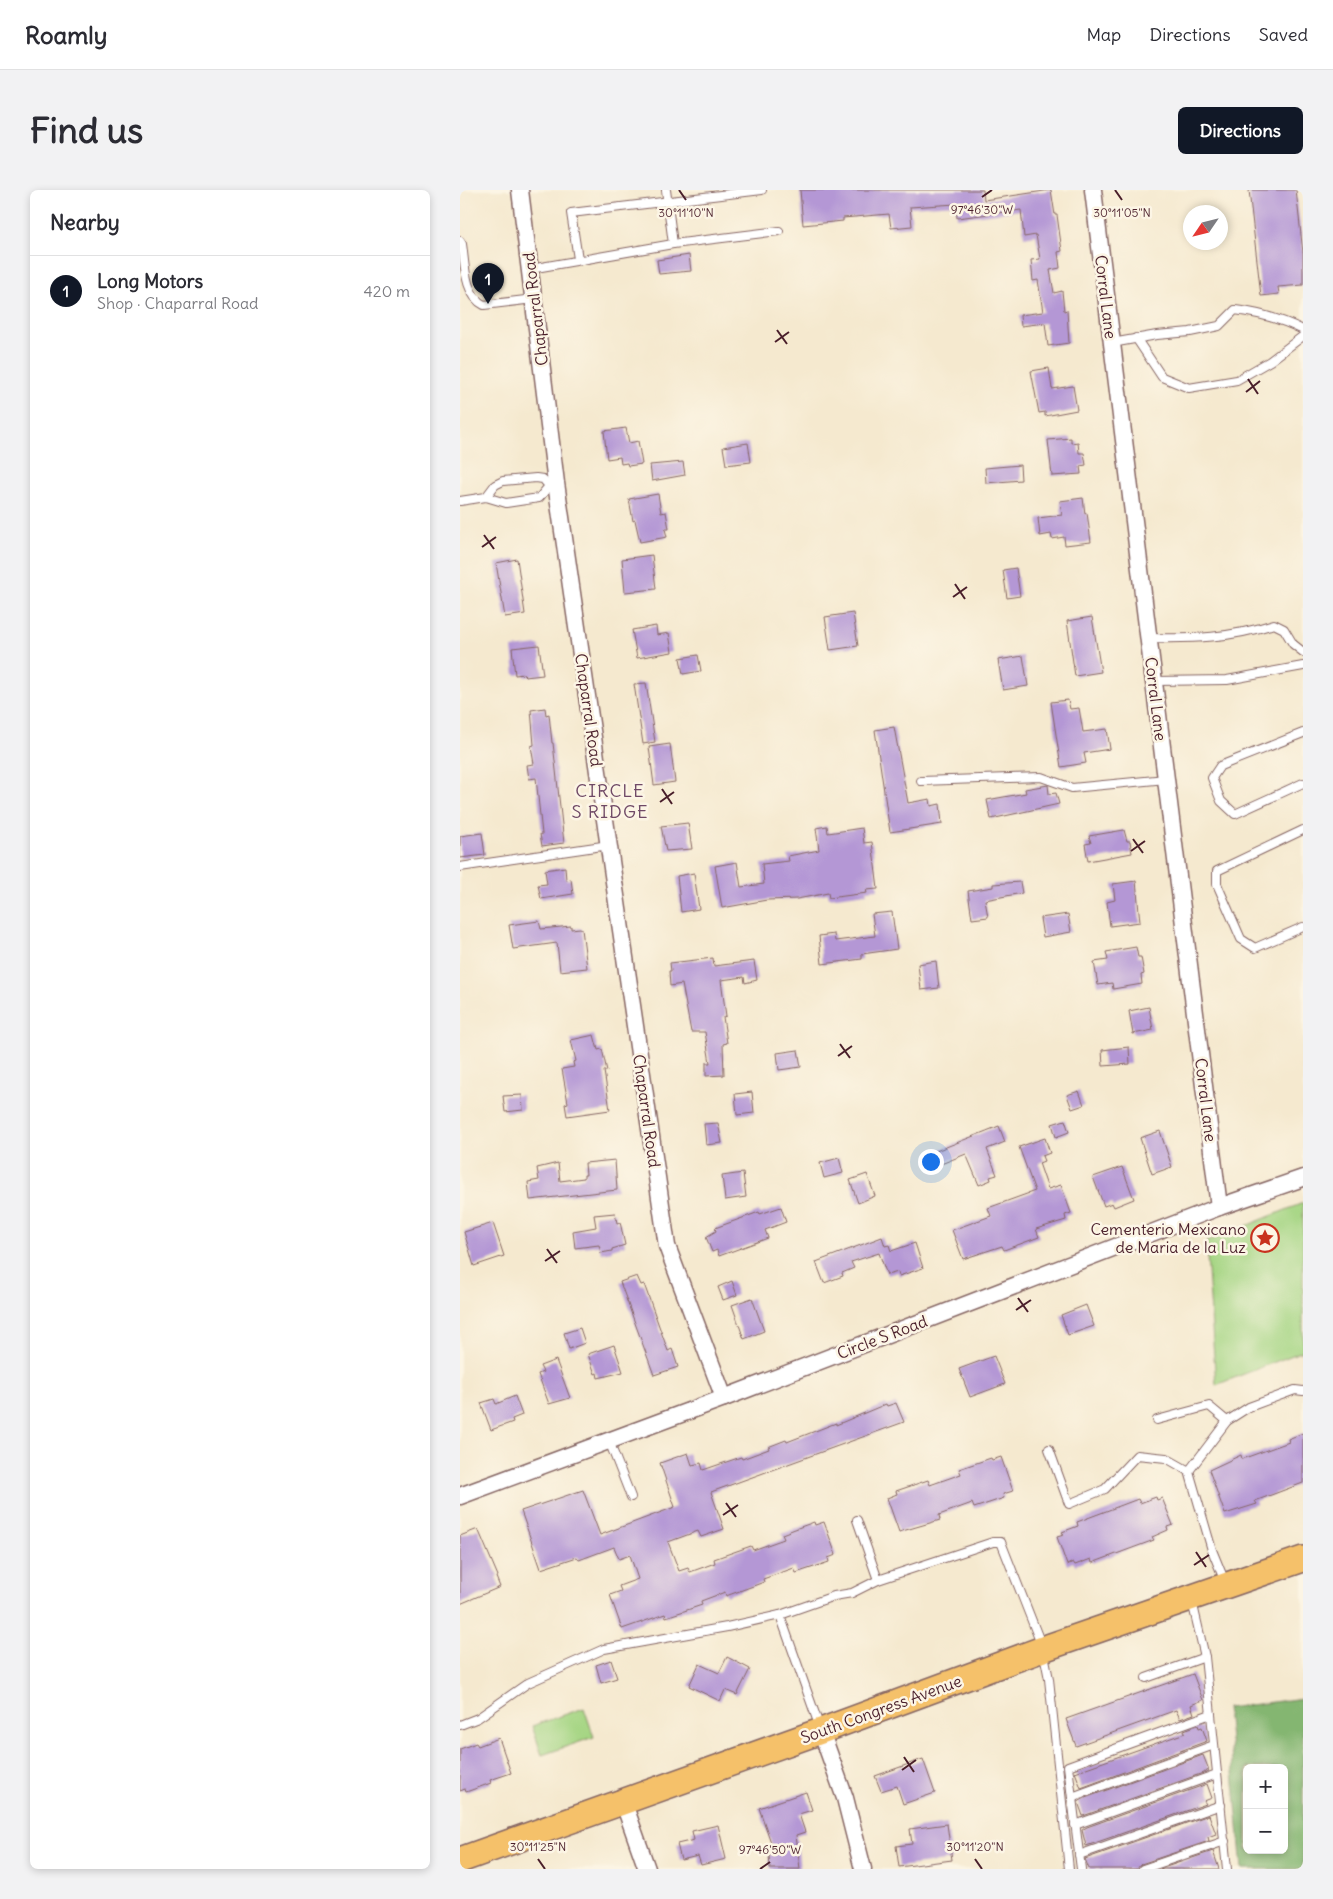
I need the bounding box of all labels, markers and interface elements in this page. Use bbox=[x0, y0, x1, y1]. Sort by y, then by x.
text: Roamly bbox=[25, 20, 107, 50]
text: Map bbox=[1086, 23, 1121, 46]
text: Directions bbox=[1149, 23, 1231, 46]
text: Saved bbox=[1259, 23, 1308, 46]
button: Directions bbox=[1178, 107, 1303, 154]
text: Find us bbox=[30, 108, 143, 152]
text: 97°46'30"W bbox=[951, 202, 1013, 217]
text: 30°11'10"N bbox=[658, 205, 714, 220]
text: 30°11'05"N bbox=[1093, 205, 1151, 220]
north arrow bbox=[1183, 205, 1228, 250]
text: Nearby bbox=[50, 209, 120, 236]
street label: Chaparral Road bbox=[518, 251, 552, 367]
street label: Corral Lane bbox=[1091, 254, 1121, 340]
pin: 1 bbox=[472, 263, 504, 304]
text: Long Motors bbox=[97, 269, 203, 293]
text: 1 bbox=[63, 281, 69, 301]
text: 420 m bbox=[364, 281, 410, 301]
text: Shop · Chaparral Road bbox=[97, 293, 259, 313]
street label: Chaparral Road bbox=[571, 652, 607, 768]
street label: Corral Lane bbox=[1141, 656, 1171, 742]
district label: CIRCLE S RIDGE bbox=[572, 779, 648, 823]
street label: Chaparral Road bbox=[629, 1053, 665, 1169]
street label: Corral Lane bbox=[1191, 1057, 1221, 1143]
your location bbox=[918, 1149, 944, 1175]
place label: Cementerio Mexicano de Maria de la Luz bbox=[1090, 1219, 1246, 1257]
place icon: Cementerio Mexicano de Maria de la Luz bbox=[1250, 1223, 1280, 1253]
street label: Circle S Road bbox=[834, 1311, 930, 1363]
street label: South Congress Avenue bbox=[798, 1671, 964, 1747]
map controls bbox=[1243, 1764, 1288, 1854]
button: + bbox=[1243, 1764, 1288, 1809]
button: − bbox=[1243, 1809, 1288, 1854]
text: 30°11'25"N bbox=[510, 1839, 566, 1854]
text: 30°11'20"N bbox=[946, 1839, 1004, 1854]
text: 97°46'50"W bbox=[739, 1842, 801, 1857]

